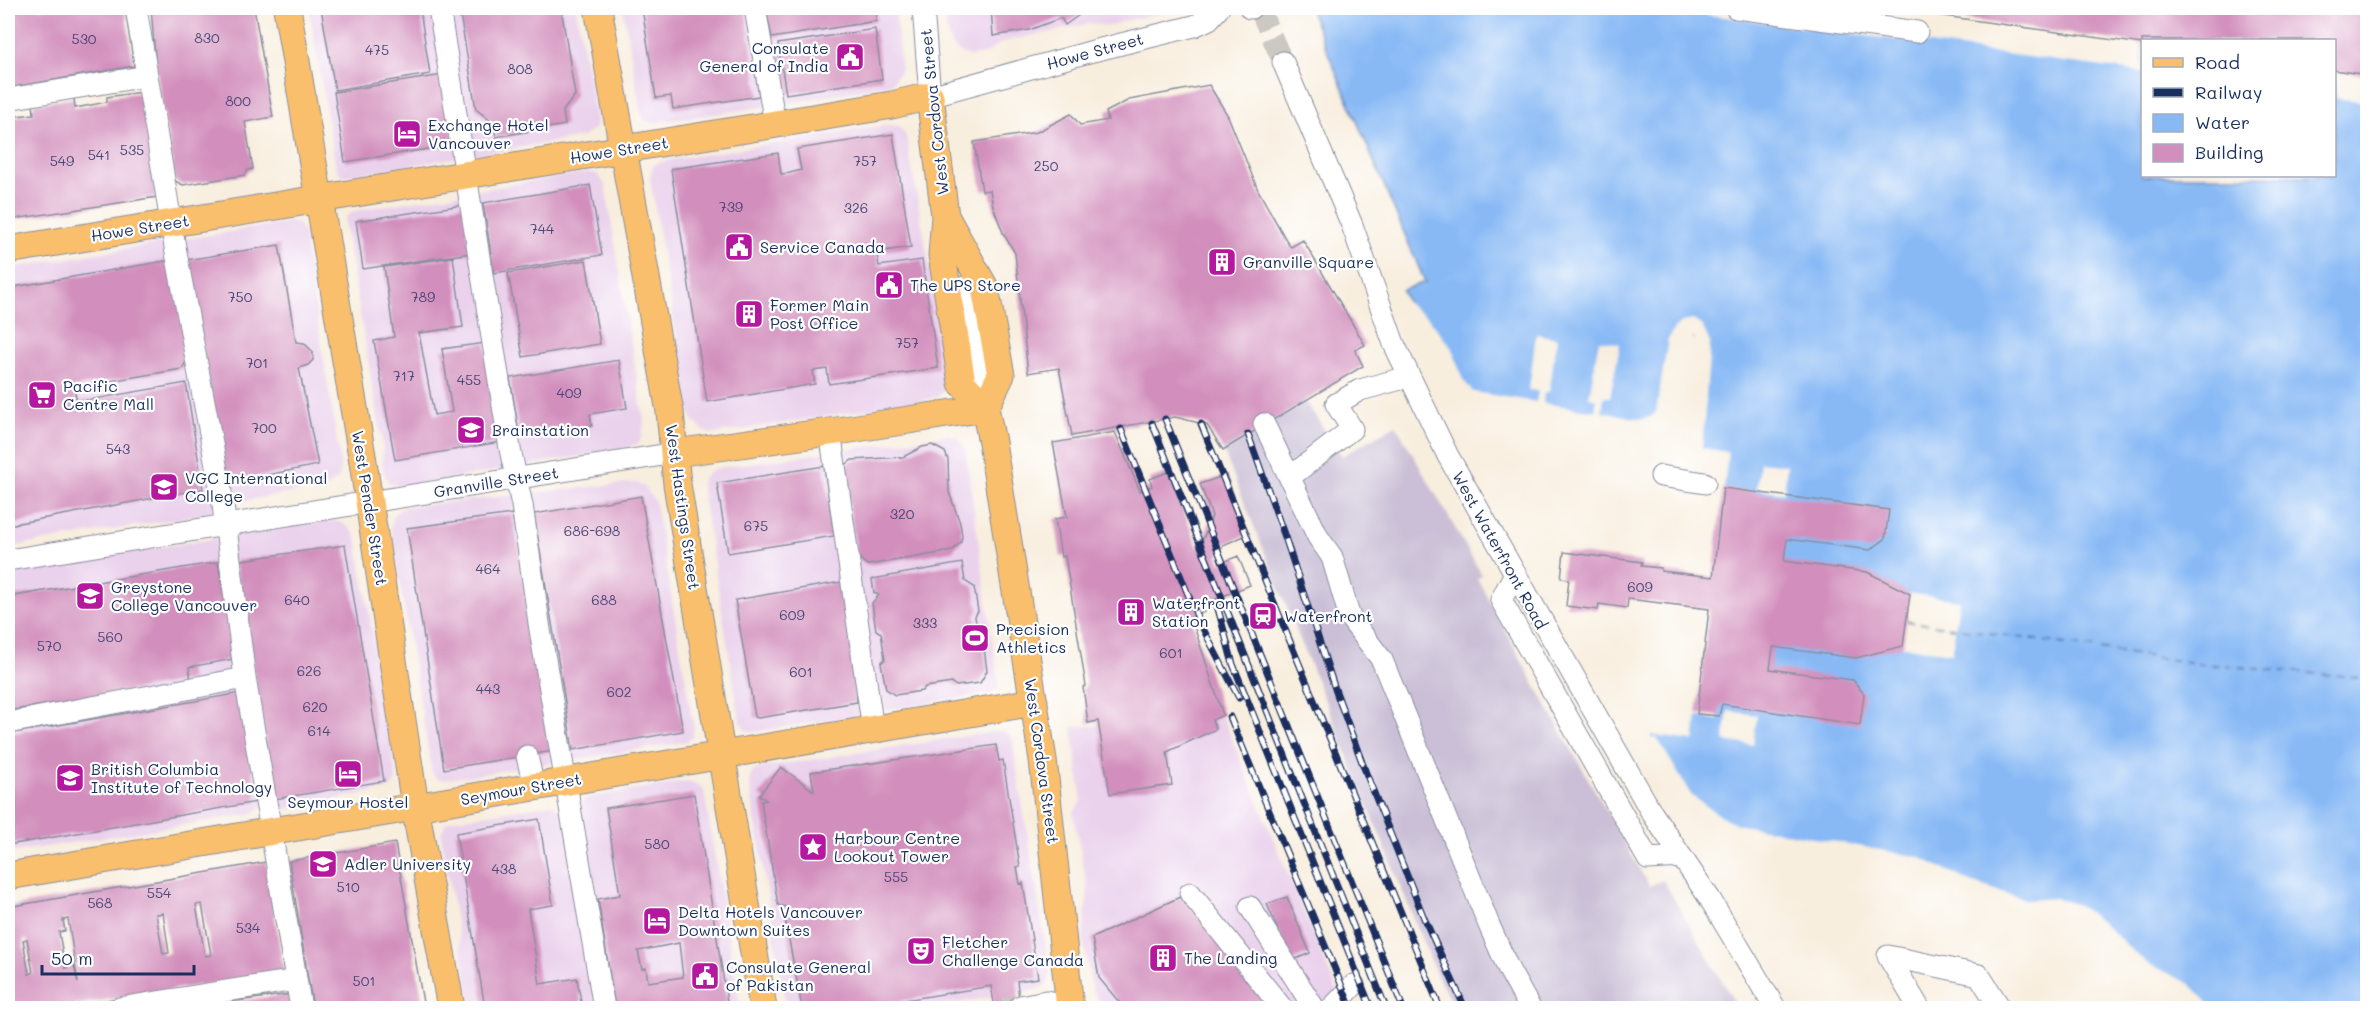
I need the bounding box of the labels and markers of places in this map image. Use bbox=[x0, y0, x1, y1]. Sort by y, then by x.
place label: Consulate General of India bbox=[700, 37, 829, 76]
public building icon: Consulate General of India bbox=[834, 41, 866, 73]
place label: Exchange Hotel Vancouver bbox=[428, 114, 549, 153]
hotel icon: Exchange Hotel Vancouver bbox=[391, 118, 423, 150]
public building icon: Service Canada bbox=[723, 231, 755, 263]
place label: Service Canada bbox=[760, 236, 885, 257]
building icon: Granville Square bbox=[1206, 246, 1238, 278]
place label: Granville Square bbox=[1243, 251, 1374, 272]
public building icon: The UPS Store bbox=[873, 269, 905, 301]
place label: The UPS Store bbox=[910, 274, 1021, 295]
place label: Former Main Post Office bbox=[770, 294, 869, 333]
building icon: Former Main Post Office bbox=[733, 298, 765, 330]
place label: Pacific Centre Mall bbox=[63, 375, 154, 414]
supermarket icon: Pacific Centre Mall bbox=[26, 379, 58, 411]
school or university icon: Brainstation bbox=[455, 414, 487, 446]
place label: Brainstation bbox=[492, 419, 589, 440]
place label: VGC International College bbox=[185, 467, 328, 506]
school or university icon: VGC International College bbox=[148, 471, 180, 503]
place label: Greystone College Vancouver bbox=[111, 576, 257, 615]
school or university icon: Greystone College Vancouver bbox=[74, 580, 106, 612]
place label: Waterfront Station bbox=[1152, 592, 1241, 631]
building icon: Waterfront Station bbox=[1115, 596, 1147, 628]
station icon: Waterfront bbox=[1247, 600, 1279, 632]
place label: Waterfront bbox=[1284, 605, 1373, 626]
place label: Precision Athletics bbox=[996, 618, 1069, 657]
sports icon: Precision Athletics bbox=[959, 622, 991, 654]
place label: British Columbia Institute of Technology bbox=[91, 758, 272, 797]
hotel icon: Seymour Hostel bbox=[332, 758, 364, 790]
school or university icon: British Columbia Institute of Technology bbox=[54, 762, 86, 794]
place label: Seymour Hostel bbox=[287, 791, 409, 812]
place label: Harbour Centre Lookout Tower bbox=[834, 827, 960, 866]
place icon: Harbour Centre Lookout Tower bbox=[797, 831, 829, 863]
school or university icon: Adler University bbox=[307, 848, 339, 880]
place label: Adler University bbox=[344, 853, 471, 874]
place label: Delta Hotels Vancouver Downtown Suites bbox=[678, 901, 863, 940]
hotel icon: Delta Hotels Vancouver Downtown Suites bbox=[641, 905, 673, 937]
place label: Fletcher Challenge Canada bbox=[942, 931, 1084, 970]
theatre icon: Fletcher Challenge Canada bbox=[905, 935, 937, 967]
building icon: The Landing bbox=[1147, 942, 1179, 974]
place label: The Landing bbox=[1184, 947, 1277, 968]
place label: Consulate General of Pakistan bbox=[726, 956, 871, 995]
public building icon: Consulate General of Pakistan bbox=[689, 960, 721, 992]

